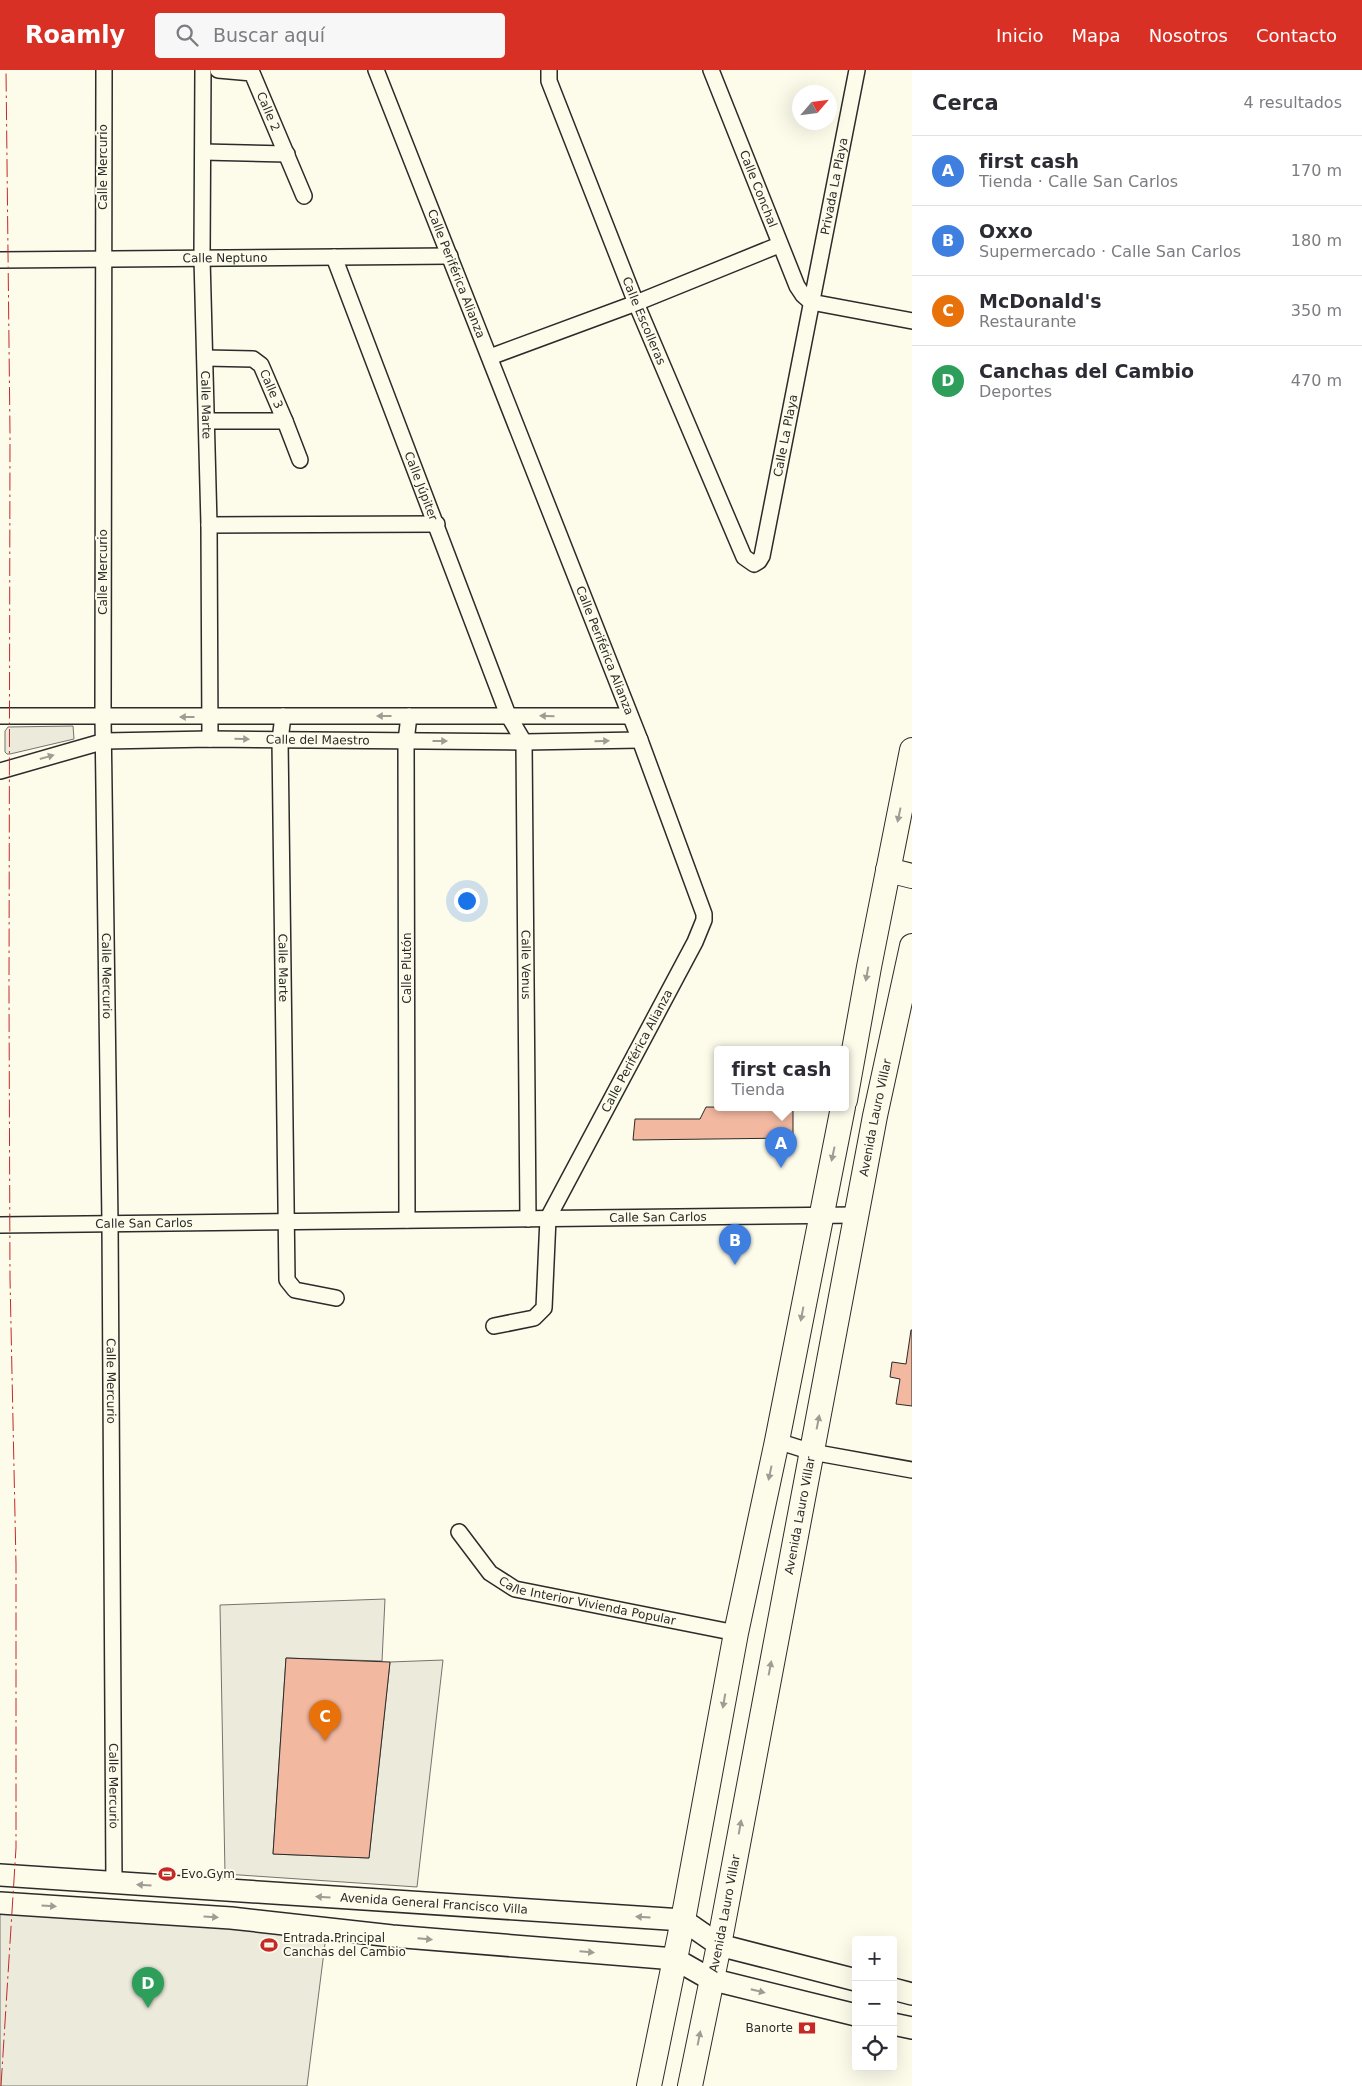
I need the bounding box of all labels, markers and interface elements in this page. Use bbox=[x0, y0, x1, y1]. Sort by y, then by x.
search box bbox=[155, 13, 505, 58]
text: Roamly bbox=[25, 21, 125, 49]
icon: search bbox=[173, 21, 201, 49]
text: Buscar aquí bbox=[213, 24, 325, 46]
text: Inicio bbox=[996, 25, 1044, 46]
text: Mapa bbox=[1072, 25, 1121, 46]
text: Nosotros bbox=[1149, 25, 1228, 46]
text: Contacto bbox=[1256, 25, 1337, 46]
north arrow bbox=[792, 85, 837, 130]
street label: Calle 2 bbox=[254, 90, 283, 133]
text: Cerca bbox=[932, 91, 999, 115]
text: 4 resultados bbox=[1243, 93, 1342, 112]
street label: Calle Mercurio bbox=[96, 124, 110, 210]
street label: Privada La Playa bbox=[818, 136, 851, 236]
street label: Calle Conchal bbox=[737, 148, 780, 230]
text: first cash bbox=[979, 150, 1079, 172]
text: A bbox=[942, 161, 954, 180]
text: 170 m bbox=[1291, 161, 1342, 180]
text: Tienda · Calle San Carlos bbox=[979, 172, 1178, 191]
street label: Calle Periférica Alianza bbox=[425, 207, 488, 340]
text: Oxxo bbox=[979, 220, 1033, 242]
text: B bbox=[942, 231, 954, 250]
text: 180 m bbox=[1291, 231, 1342, 250]
text: Supermercado · Calle San Carlos bbox=[979, 242, 1241, 261]
street label: Calle Neptuno bbox=[182, 251, 268, 265]
street label: Calle Escolleras bbox=[619, 275, 669, 367]
text: McDonald's bbox=[979, 290, 1102, 312]
text: C bbox=[942, 301, 954, 320]
text: 350 m bbox=[1291, 301, 1342, 320]
text: Restaurante bbox=[979, 312, 1076, 331]
text: Canchas del Cambio bbox=[979, 360, 1194, 382]
street label: Calle 3 bbox=[257, 367, 286, 411]
street label: Calle Marte bbox=[198, 371, 214, 439]
text: D bbox=[941, 371, 955, 390]
text: 470 m bbox=[1291, 371, 1342, 390]
text: Deportes bbox=[979, 382, 1052, 401]
street label: Calle La Playa bbox=[771, 393, 800, 478]
street label: Calle Júpiter bbox=[402, 450, 441, 523]
street label: Calle Mercurio bbox=[96, 529, 110, 615]
street label: Calle Periférica Alianza bbox=[573, 584, 636, 717]
one-way arrow bbox=[538, 711, 554, 719]
one-way arrow bbox=[376, 712, 392, 720]
one-way arrow bbox=[178, 713, 194, 721]
street label: Calle del Maestro bbox=[266, 733, 370, 748]
one-way arrow bbox=[234, 735, 250, 743]
one-way arrow bbox=[432, 737, 448, 745]
one-way arrow bbox=[594, 737, 610, 745]
one-way arrow bbox=[39, 753, 54, 761]
one-way arrow bbox=[895, 807, 903, 822]
your location bbox=[454, 888, 480, 914]
street label: Calle Venus bbox=[519, 930, 533, 1000]
street label: Calle Plutón bbox=[400, 932, 414, 1004]
street label: Calle Mercurio bbox=[99, 933, 114, 1019]
street label: Calle Marte bbox=[276, 933, 290, 1002]
one-way arrow bbox=[863, 966, 871, 982]
street label: Calle Periférica Alianza bbox=[599, 987, 675, 1115]
popup bbox=[714, 1046, 849, 1111]
text: first cash bbox=[731, 1058, 832, 1080]
street label: Avenida Lauro Villar bbox=[857, 1058, 894, 1178]
text: Tienda bbox=[731, 1080, 785, 1099]
pin: A bbox=[765, 1127, 797, 1168]
one-way arrow bbox=[829, 1147, 837, 1163]
street label: Calle San Carlos bbox=[609, 1210, 707, 1225]
street label: Calle San Carlos bbox=[95, 1216, 193, 1231]
pin: B bbox=[719, 1224, 751, 1265]
one-way arrow bbox=[797, 1306, 805, 1322]
street label: Calle Mercurio bbox=[104, 1338, 118, 1424]
one-way arrow bbox=[814, 1414, 822, 1430]
street label: Avenida Lauro Villar bbox=[782, 1455, 818, 1576]
one-way arrow bbox=[766, 1466, 774, 1481]
street label: Calle Interior Vivienda Popular bbox=[496, 1573, 677, 1628]
one-way arrow bbox=[767, 1659, 775, 1675]
one-way arrow bbox=[719, 1693, 727, 1709]
pin: C bbox=[309, 1700, 341, 1741]
street label: Calle Mercurio bbox=[106, 1743, 121, 1829]
one-way arrow bbox=[737, 1819, 745, 1835]
street label: Avenida Lauro Villar bbox=[707, 1853, 743, 1974]
sports icon: Evo Gym bbox=[157, 1864, 177, 1884]
place label: Evo Gym bbox=[181, 1867, 235, 1881]
one-way arrow bbox=[136, 1881, 152, 1889]
street label: Avenida General Francisco Villa bbox=[340, 1890, 528, 1917]
one-way arrow bbox=[315, 1892, 331, 1900]
one-way arrow bbox=[41, 1903, 57, 1911]
one-way arrow bbox=[203, 1913, 219, 1921]
one-way arrow bbox=[635, 1913, 651, 1921]
place label: Entrada Principal Canchas del Cambio bbox=[283, 1931, 406, 1959]
sports icon: Entrada Principal Canchas del Cambio bbox=[259, 1935, 279, 1955]
one-way arrow bbox=[417, 1935, 433, 1943]
map controls bbox=[852, 1936, 897, 2071]
button: + bbox=[852, 1936, 897, 1981]
one-way arrow bbox=[579, 1948, 595, 1956]
pin: D bbox=[132, 1967, 164, 2008]
button: − bbox=[852, 1981, 897, 2026]
one-way arrow bbox=[750, 1987, 765, 1995]
bank icon: Banorte bbox=[797, 2018, 817, 2038]
place label: Banorte bbox=[745, 2021, 793, 2035]
button: locate bbox=[852, 2026, 897, 2071]
one-way arrow bbox=[695, 2031, 703, 2046]

